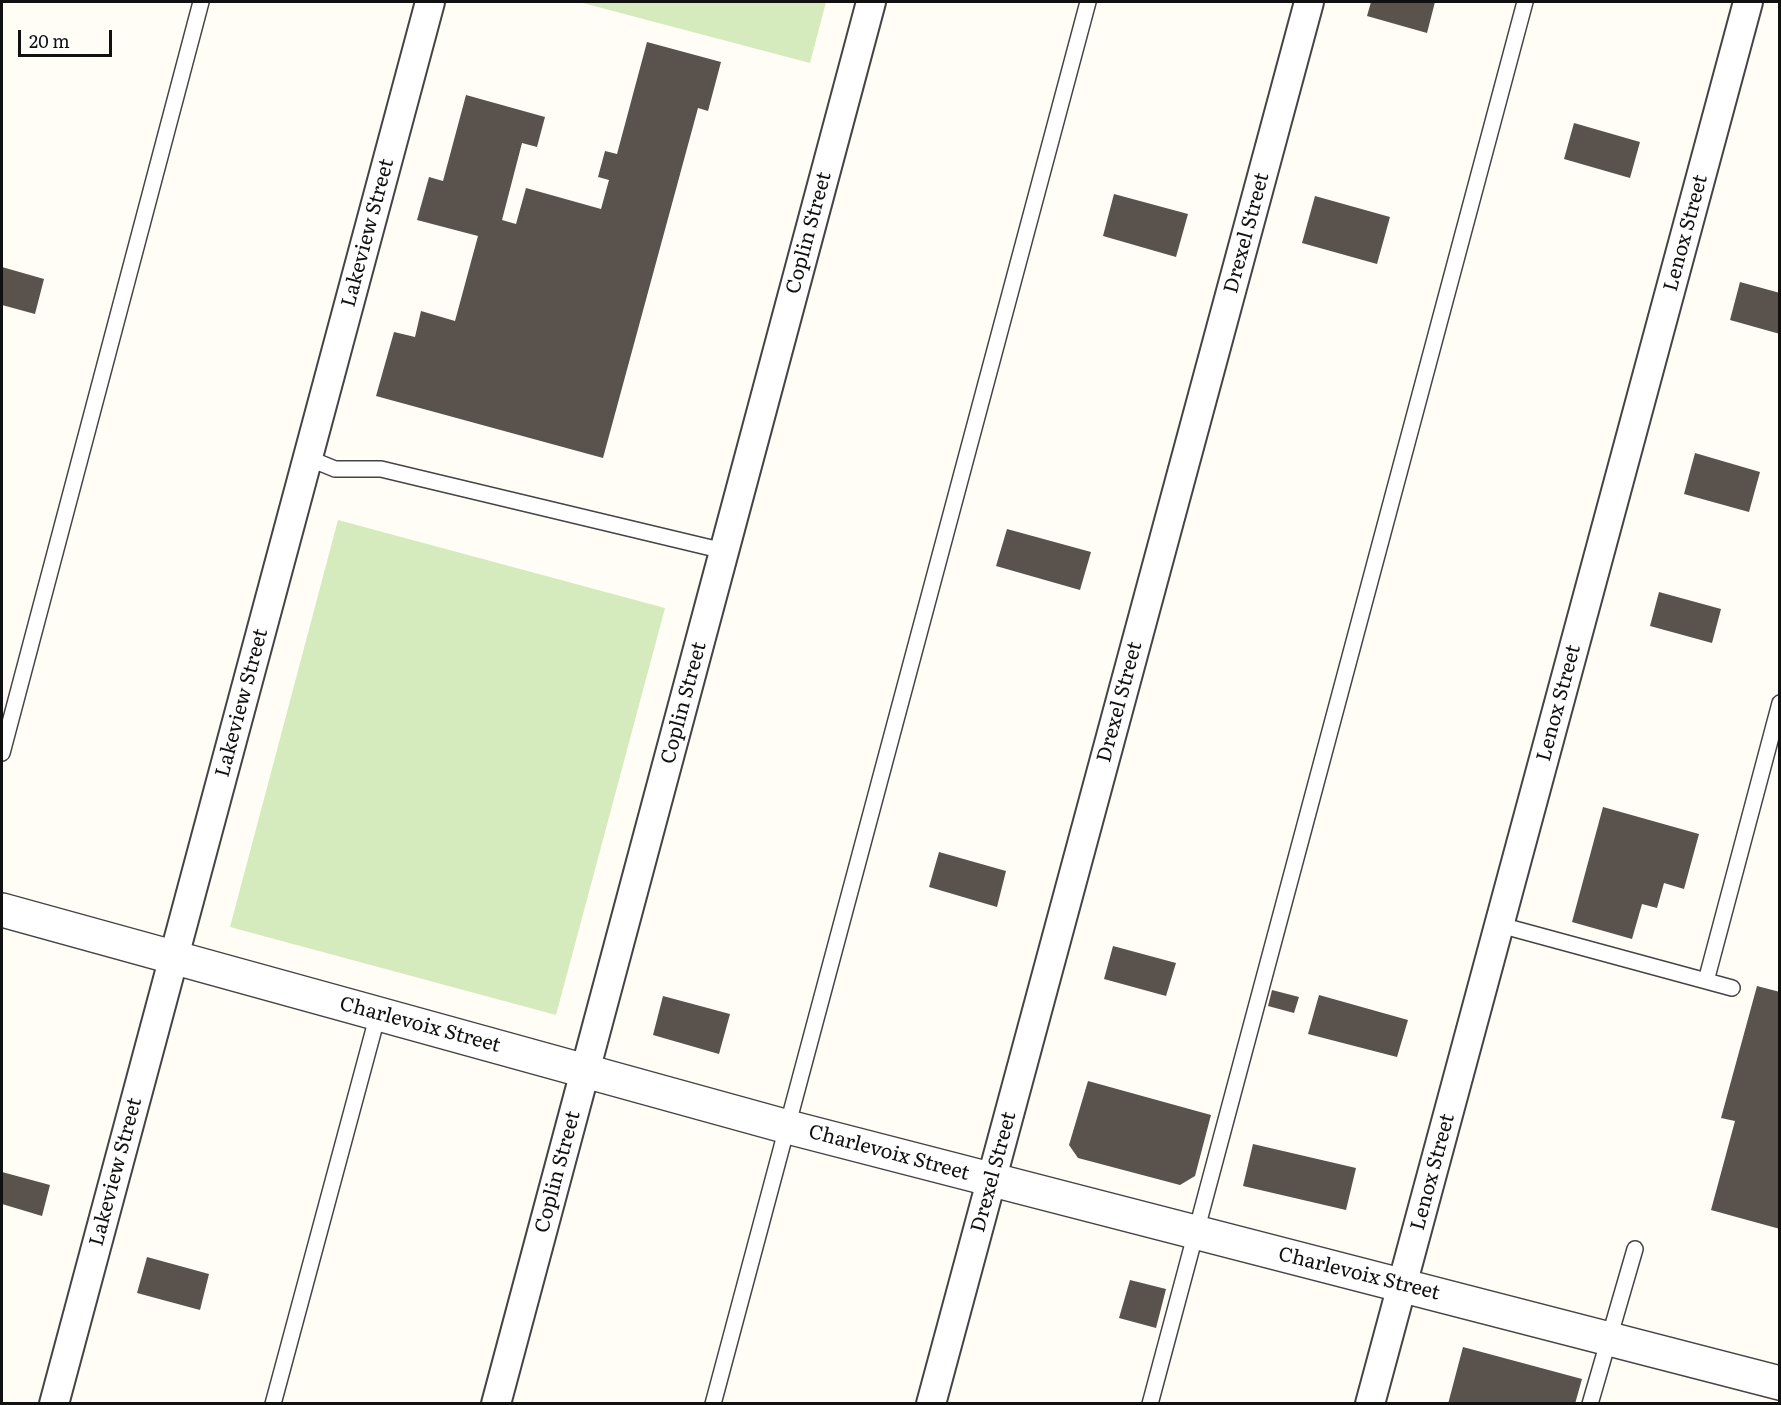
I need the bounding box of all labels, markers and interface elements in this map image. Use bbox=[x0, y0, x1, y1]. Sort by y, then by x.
scale bar bbox=[21, 18, 116, 56]
text: 20 m bbox=[29, 27, 70, 54]
street label: Lakeview Street bbox=[337, 156, 399, 310]
street label: Coplin Street bbox=[781, 169, 837, 297]
street label: Drexel Street bbox=[1219, 170, 1275, 296]
street label: Lenox Street bbox=[1659, 172, 1713, 294]
street label: Lakeview Street bbox=[211, 626, 273, 780]
street label: Coplin Street bbox=[656, 639, 712, 767]
street label: Drexel Street bbox=[1092, 639, 1148, 765]
street label: Lenox Street bbox=[1532, 642, 1586, 764]
street label: Charlevoix Street bbox=[337, 992, 503, 1058]
street label: Lakeview Street bbox=[85, 1095, 147, 1249]
street label: Coplin Street bbox=[530, 1108, 586, 1236]
street label: Drexel Street bbox=[966, 1109, 1022, 1235]
street label: Lenox Street bbox=[1406, 1111, 1460, 1233]
street label: Charlevoix Street bbox=[806, 1120, 972, 1186]
street label: Charlevoix Street bbox=[1276, 1242, 1442, 1306]

